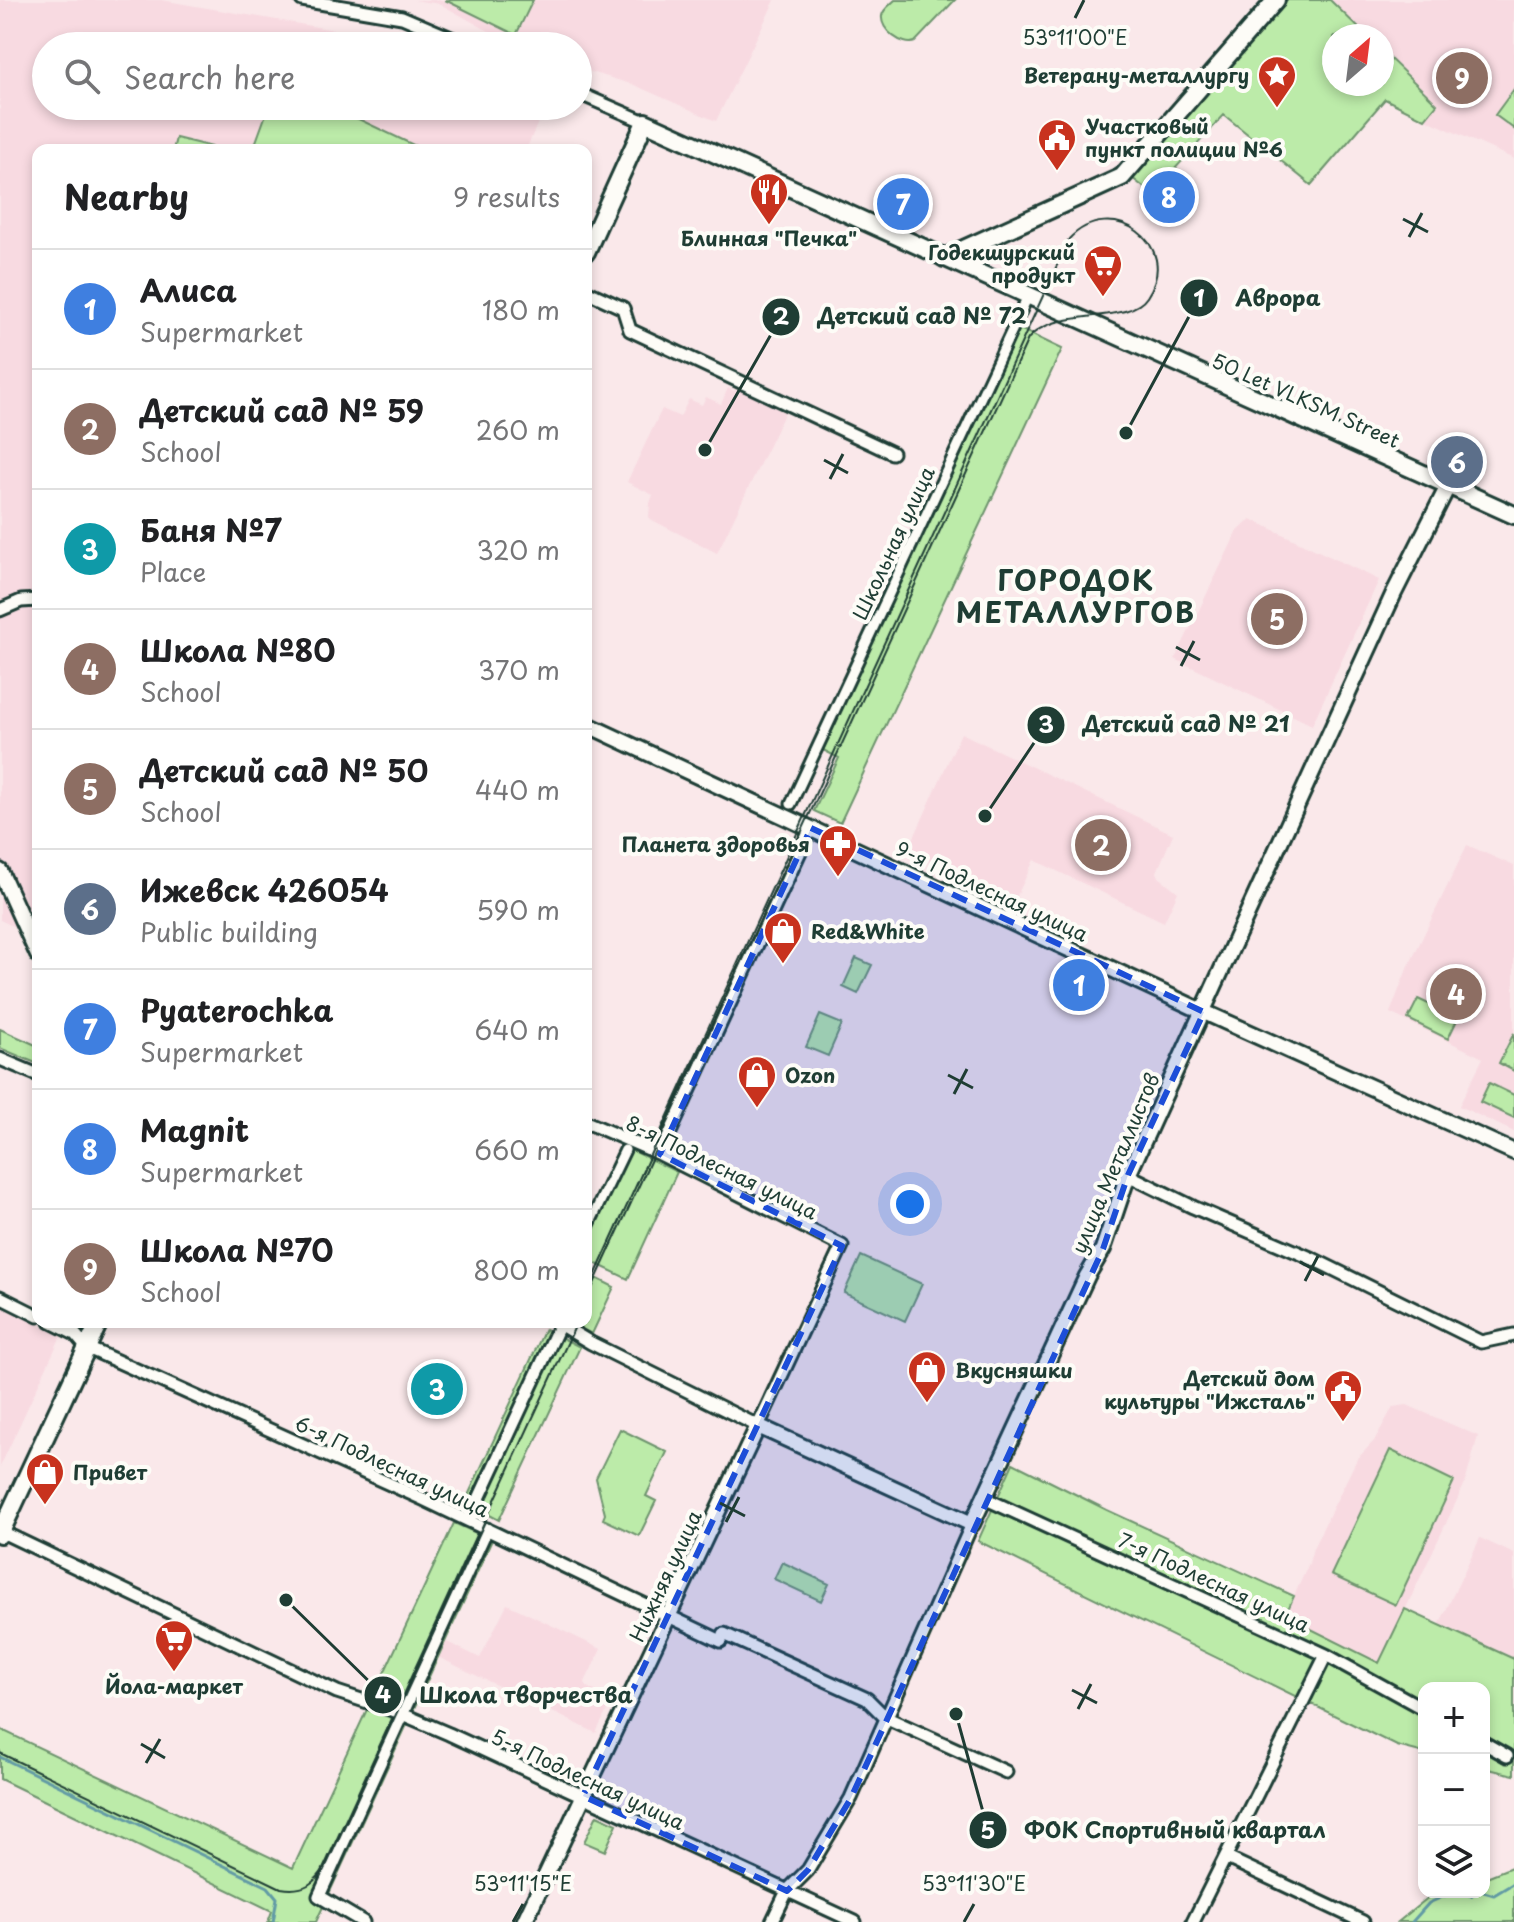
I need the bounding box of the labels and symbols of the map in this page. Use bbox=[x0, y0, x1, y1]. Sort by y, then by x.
text: 53°11'00"E bbox=[1022, 22, 1128, 52]
north arrow bbox=[1322, 24, 1394, 96]
pin: 9 bbox=[1436, 48, 1488, 108]
place icon: Ветерану-металлургу bbox=[1256, 54, 1298, 109]
place label: Ветерану-металлургу bbox=[1024, 60, 1249, 90]
place label: Участковый пункт полиции №6 bbox=[1085, 111, 1283, 164]
public building icon: Участковый пункт полиции №6 bbox=[1036, 117, 1078, 172]
pin: 8 bbox=[1143, 167, 1195, 227]
restaurant icon: Блинная "Печка" bbox=[748, 171, 790, 226]
pin: 7 bbox=[877, 174, 929, 234]
place label: Блинная "Печка" bbox=[681, 223, 857, 253]
place label: Годекшурский продукт bbox=[928, 237, 1076, 290]
supermarket icon: Годекшурский продукт bbox=[1082, 243, 1124, 298]
callout: Аврора bbox=[1179, 275, 1337, 321]
text: 1 bbox=[1193, 279, 1205, 315]
text: Аврора bbox=[1234, 280, 1321, 313]
callout: Детский сад № 72 bbox=[761, 294, 1043, 340]
text: 2 bbox=[773, 297, 790, 333]
text: Детский сад № 72 bbox=[816, 298, 1027, 331]
street label: 50 Let VLKSM Street bbox=[1207, 345, 1405, 455]
pin: 6 bbox=[1431, 432, 1483, 492]
street label: Школьная улица bbox=[844, 461, 942, 625]
district label: ГОРОДОК МЕТАЛЛУРГОВ bbox=[956, 558, 1196, 633]
pin: 5 bbox=[1251, 589, 1303, 649]
callout: Детский сад № 21 bbox=[1026, 702, 1306, 748]
text: 3 bbox=[1038, 705, 1054, 741]
text: Детский сад № 21 bbox=[1081, 706, 1290, 739]
pin: 2 bbox=[1075, 815, 1127, 875]
pharmacy icon: Планета здоровья bbox=[817, 823, 859, 878]
place label: Планета здоровья bbox=[622, 829, 810, 859]
street label: 9-я Подлесная улица bbox=[891, 833, 1093, 949]
shop icon: Red&White bbox=[762, 910, 804, 965]
place label: Red&White bbox=[811, 916, 925, 946]
pin: 1 bbox=[1053, 955, 1105, 1015]
pin: 4 bbox=[1430, 964, 1482, 1024]
shop icon: Ozon bbox=[736, 1054, 778, 1109]
place label: Ozon bbox=[785, 1060, 835, 1090]
street label: улица Металлистов bbox=[1063, 1068, 1167, 1258]
street label: 8-я Подлесная улица bbox=[621, 1108, 823, 1227]
your location bbox=[890, 1184, 930, 1224]
shop icon: Вкусняшки bbox=[906, 1349, 948, 1404]
place label: Вкусняшки bbox=[955, 1355, 1073, 1385]
pin: 3 bbox=[411, 1359, 463, 1419]
place label: Детский дом культуры "Ижсталь" bbox=[1104, 1363, 1315, 1416]
public building icon: Детский дом культуры "Ижсталь" bbox=[1322, 1368, 1364, 1423]
street label: 6-я Подлесная улица bbox=[290, 1408, 494, 1524]
shop icon: Привет bbox=[24, 1451, 66, 1506]
place label: Привет bbox=[73, 1457, 148, 1487]
street label: Нижняя улица bbox=[621, 1505, 709, 1647]
street label: 7-я Подлесная улица bbox=[1113, 1524, 1315, 1640]
supermarket icon: Йола-маркет bbox=[153, 1618, 195, 1673]
place label: Йола-маркет bbox=[105, 1671, 244, 1701]
callout: Школа творчества bbox=[363, 1672, 649, 1718]
text: 4 bbox=[375, 1675, 391, 1711]
text: Школа творчества bbox=[419, 1677, 633, 1710]
street label: 5-я Подлесная улица bbox=[486, 1721, 690, 1837]
callout: ФОК Спортивный квартал bbox=[968, 1807, 1342, 1853]
text: 5 bbox=[980, 1811, 996, 1847]
text: ФОК Спортивный квартал bbox=[1024, 1812, 1326, 1845]
text: 53°11'15"E bbox=[474, 1868, 572, 1898]
text: 53°11'30"E bbox=[922, 1868, 1026, 1898]

